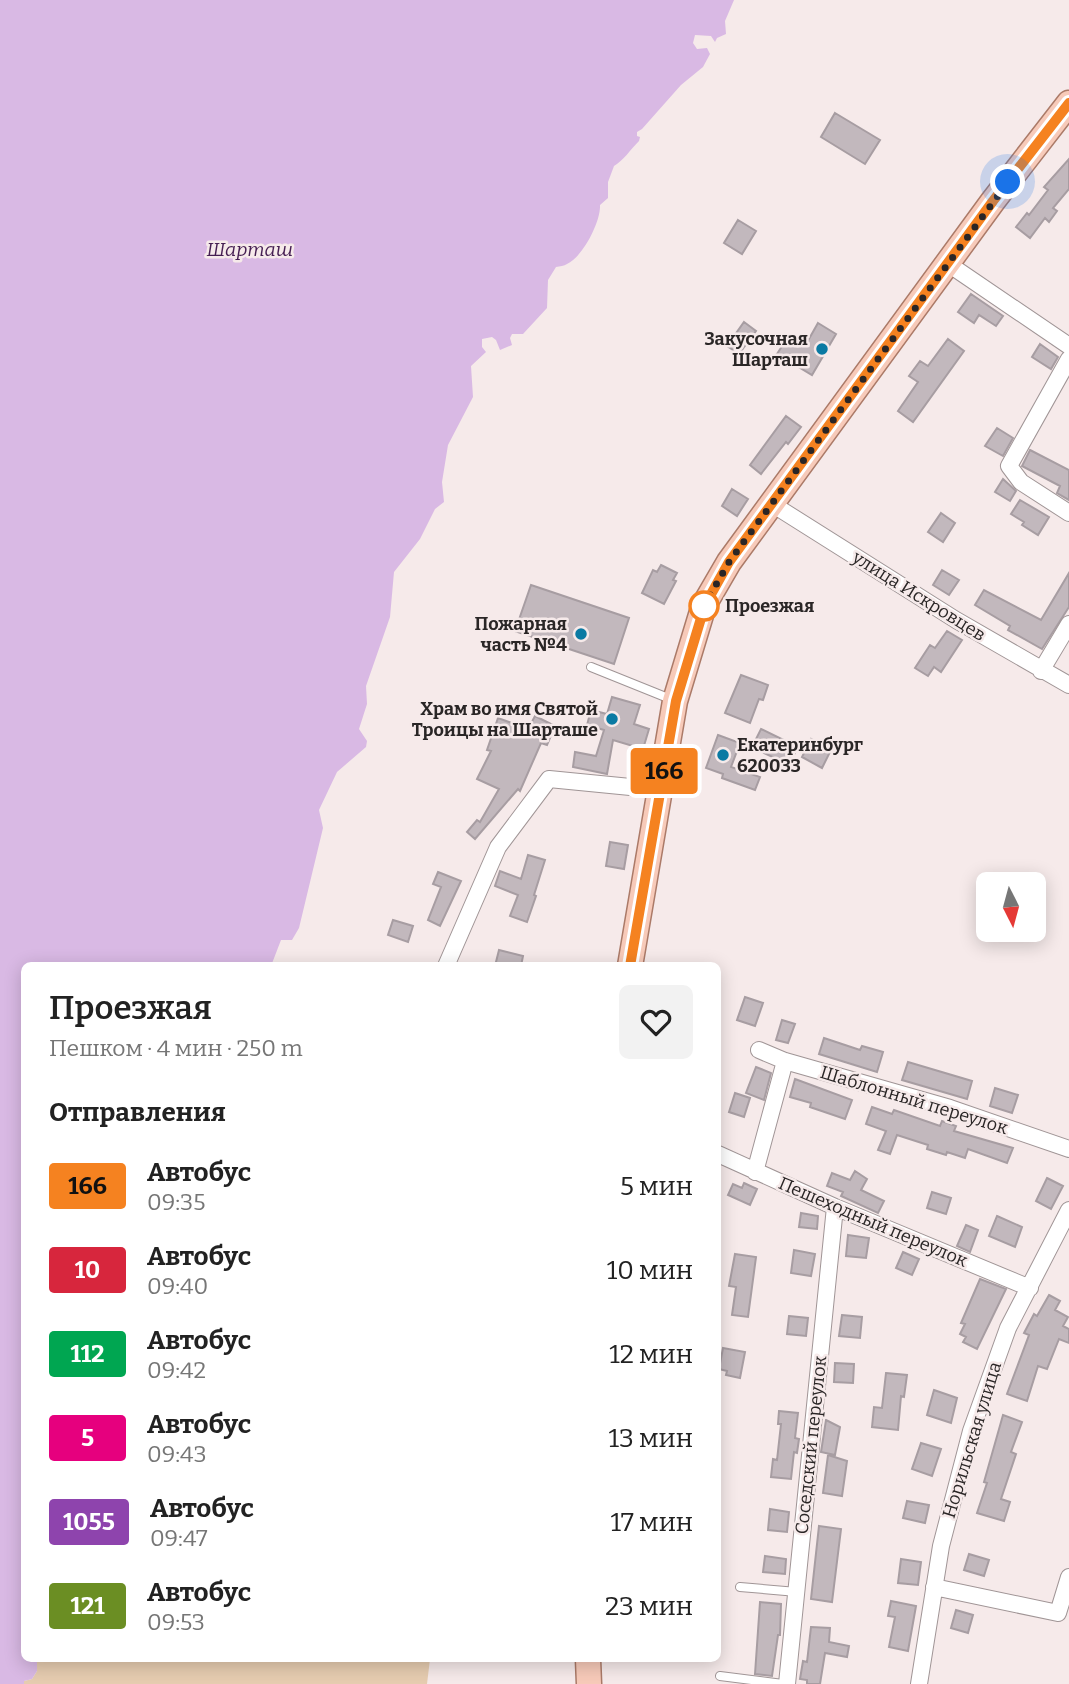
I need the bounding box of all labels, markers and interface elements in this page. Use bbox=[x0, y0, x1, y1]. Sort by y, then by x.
your location bbox=[990, 164, 1025, 199]
water label: Шарташ bbox=[207, 238, 293, 261]
place label: Закусочная Шарташ bbox=[704, 328, 808, 371]
marker: Закусочная Шарташ bbox=[814, 341, 830, 357]
street label: улица Искровцев bbox=[847, 546, 990, 646]
marker: Проезжая bbox=[689, 591, 719, 621]
place label: Проезжая bbox=[725, 595, 814, 617]
place label: Пожарная часть №4 bbox=[474, 613, 567, 656]
marker: Пожарная часть №4 bbox=[573, 626, 589, 642]
place label: Храм во имя Святой Троицы на Шарташе bbox=[412, 698, 598, 741]
marker: Храм во имя Святой Троицы на Шарташе bbox=[604, 711, 620, 727]
place label: Екатеринбург 620033 bbox=[737, 734, 863, 777]
marker: Екатеринбург 620033 bbox=[715, 747, 731, 763]
line badge: 166 bbox=[624, 748, 704, 794]
text: 166 bbox=[645, 757, 683, 785]
north arrow bbox=[976, 872, 1046, 942]
map controls bbox=[976, 872, 1046, 942]
button: heart bbox=[619, 985, 693, 1059]
text: Проезжая bbox=[49, 988, 212, 1028]
text: Пешком · 4 мин · 250 m bbox=[49, 1034, 303, 1062]
street label: Шаблонный переулок bbox=[817, 1061, 1011, 1139]
text: Отправления bbox=[49, 1097, 226, 1128]
text: Автобус bbox=[147, 1157, 251, 1188]
text: 5 мин bbox=[620, 1171, 693, 1202]
text: 166 bbox=[68, 1172, 107, 1200]
street label: Пешеходный переулок bbox=[775, 1172, 971, 1272]
text: 09:35 bbox=[147, 1188, 205, 1216]
text: Автобус bbox=[147, 1241, 251, 1272]
text: 10 мин bbox=[607, 1255, 693, 1286]
text: 10 bbox=[75, 1256, 100, 1284]
text: 09:40 bbox=[147, 1272, 208, 1300]
text: Автобус bbox=[147, 1325, 251, 1356]
text: 12 мин bbox=[609, 1339, 693, 1370]
text: 112 bbox=[70, 1340, 105, 1368]
street label: Соседский переулок bbox=[791, 1354, 831, 1535]
text: 09:42 bbox=[147, 1356, 206, 1384]
street label: Норильская улица bbox=[938, 1359, 1006, 1521]
text: Автобус bbox=[147, 1409, 251, 1440]
text: 13 мин bbox=[608, 1423, 693, 1454]
text: 5 bbox=[81, 1424, 94, 1452]
text: 09:43 bbox=[147, 1440, 207, 1468]
text: Автобус bbox=[150, 1493, 254, 1524]
text: 17 мин bbox=[611, 1507, 693, 1538]
text: 1055 bbox=[63, 1508, 115, 1536]
text: 09:47 bbox=[150, 1524, 208, 1552]
text: Автобус bbox=[147, 1577, 251, 1608]
text: 23 мин bbox=[605, 1591, 693, 1622]
text: 121 bbox=[70, 1592, 105, 1620]
text: 09:53 bbox=[147, 1608, 205, 1636]

